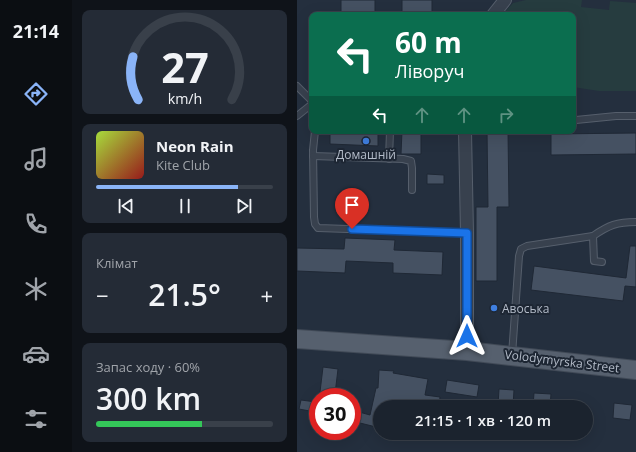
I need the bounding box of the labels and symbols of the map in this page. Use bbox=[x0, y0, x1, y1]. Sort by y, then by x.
marker: Домашній bbox=[361, 136, 371, 146]
place label: Домашній bbox=[336, 146, 396, 163]
pin bbox=[335, 188, 369, 229]
place label: Авоська bbox=[502, 300, 549, 317]
marker: Авоська bbox=[489, 303, 499, 313]
position arrow bbox=[446, 315, 488, 357]
street label: Volodymyrska Street bbox=[504, 346, 620, 376]
speed limit sign: 30 bbox=[309, 388, 361, 440]

